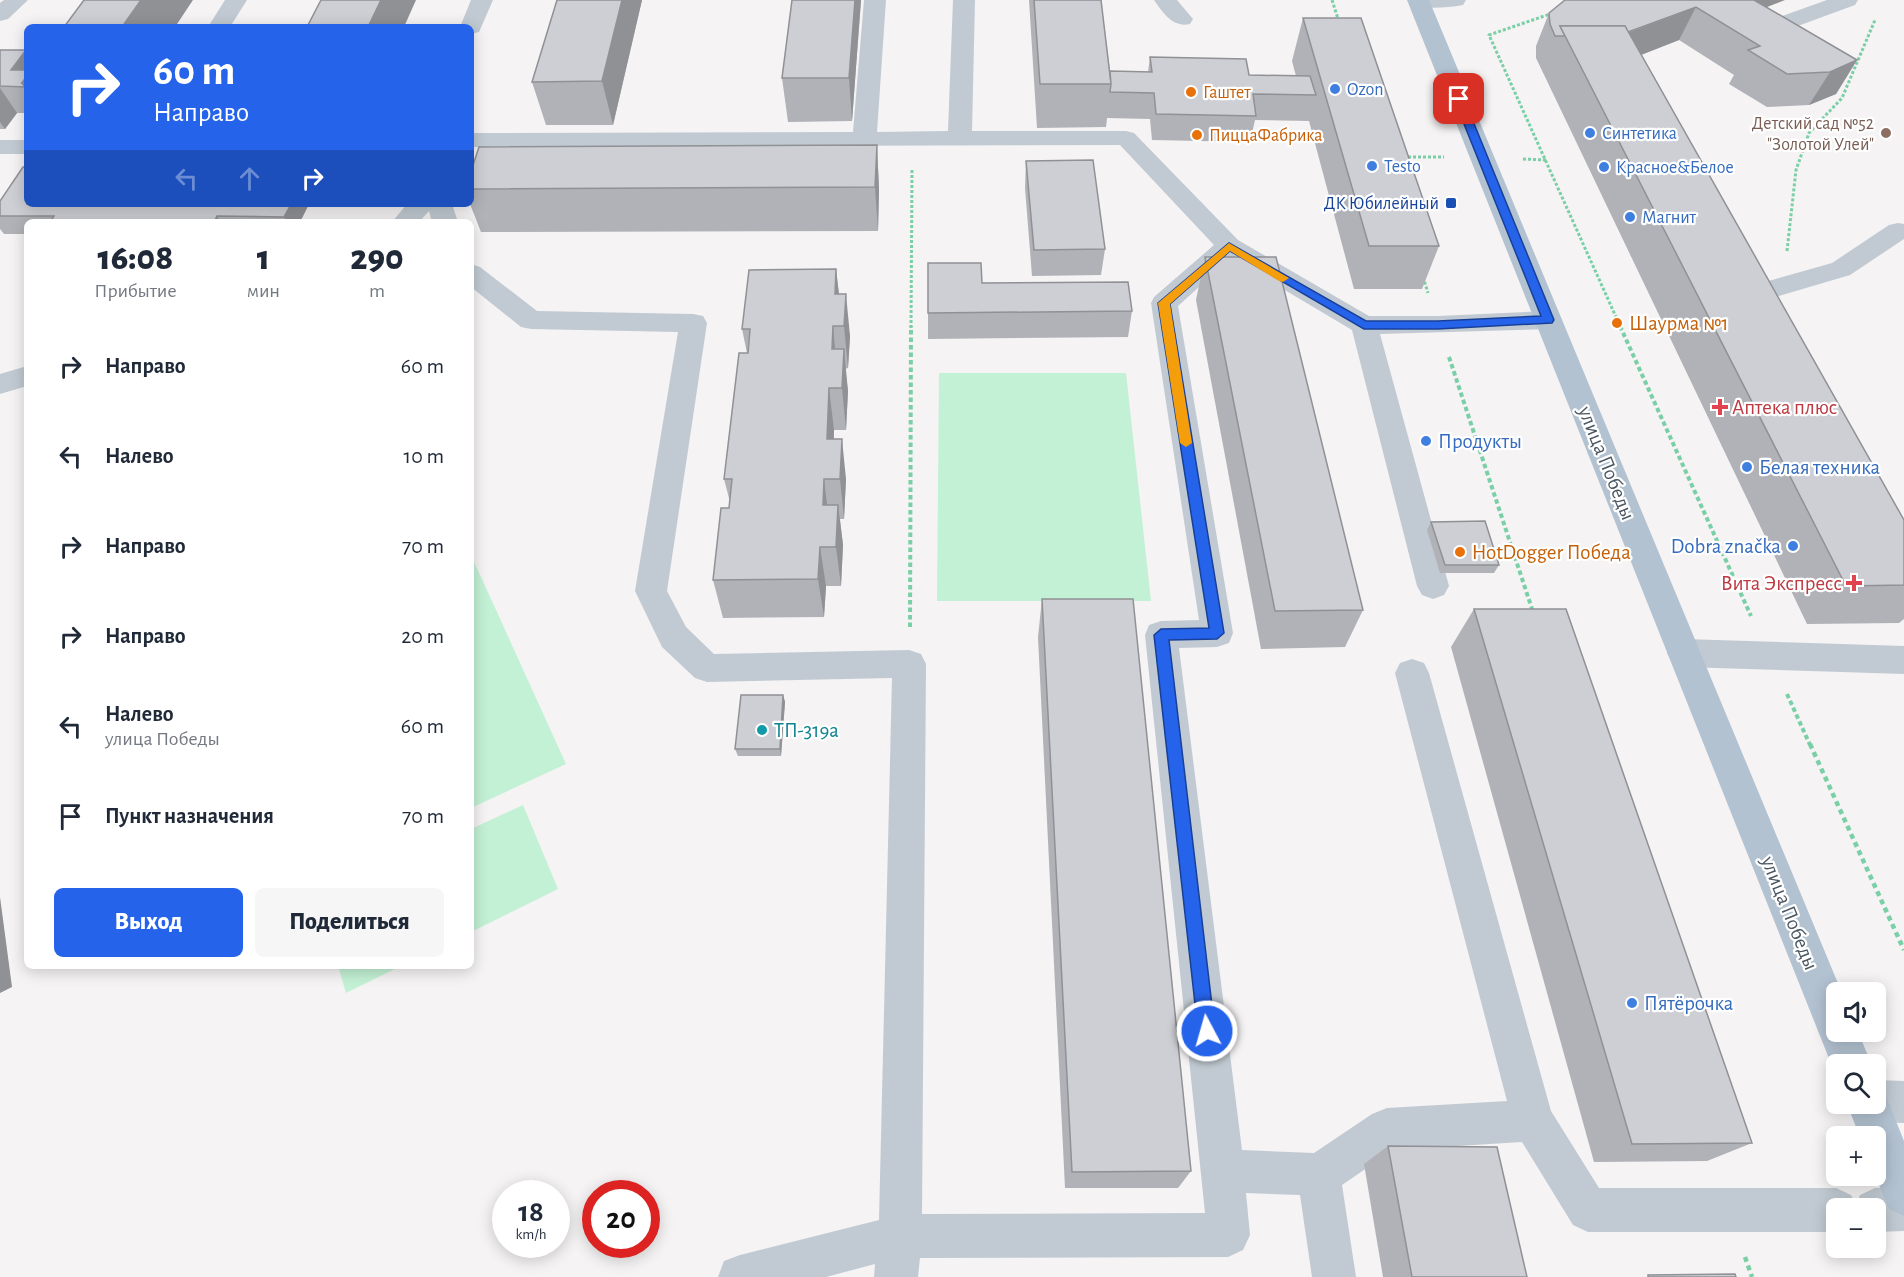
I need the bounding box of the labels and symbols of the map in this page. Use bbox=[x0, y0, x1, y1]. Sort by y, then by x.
pin bbox=[1433, 73, 1484, 124]
place label: Ozon bbox=[1347, 81, 1384, 99]
marker: Ozon bbox=[1328, 82, 1342, 96]
place label: Гаштет bbox=[1203, 84, 1251, 102]
marker: Гаштет bbox=[1184, 85, 1198, 99]
place label: Детский сад №52 "Золотой Улей" bbox=[1752, 115, 1874, 154]
place label: Синтетика bbox=[1602, 125, 1677, 143]
place label: ПиццаФабрика bbox=[1209, 126, 1322, 145]
marker: Синтетика bbox=[1583, 126, 1597, 140]
marker: Детский сад №52 "Золотой Улей" bbox=[1879, 126, 1893, 140]
marker: ПиццаФабрика bbox=[1190, 128, 1204, 142]
place label: Testo bbox=[1384, 158, 1421, 176]
marker: Testo bbox=[1365, 159, 1379, 173]
place label: Красное&Белое bbox=[1616, 159, 1734, 177]
marker: Красное&Белое bbox=[1597, 160, 1611, 174]
place label: ДК Юбилейный bbox=[1324, 194, 1439, 213]
marker: ДК Юбилейный bbox=[1444, 196, 1458, 210]
place label: Магнит bbox=[1642, 209, 1697, 227]
marker: Магнит bbox=[1623, 210, 1637, 224]
place label: Шаурма №1 bbox=[1629, 313, 1728, 334]
marker: Шаурма №1 bbox=[1610, 316, 1624, 330]
place label: Аптека плюс bbox=[1732, 397, 1837, 418]
marker: Аптека плюс bbox=[1713, 400, 1727, 414]
street label: улица Победы bbox=[1574, 402, 1639, 523]
place label: Продукты bbox=[1438, 431, 1522, 452]
marker: Продукты bbox=[1419, 434, 1433, 448]
place label: Белая техника bbox=[1759, 457, 1881, 478]
marker: Белая техника bbox=[1740, 460, 1754, 474]
place label: Dobra značka bbox=[1671, 536, 1781, 557]
marker: Dobra značka bbox=[1786, 539, 1800, 553]
place label: HotDogger Победа bbox=[1472, 542, 1631, 563]
marker: HotDogger Победа bbox=[1453, 545, 1467, 559]
place label: Вита Экспресс bbox=[1721, 573, 1842, 594]
marker: Вита Экспресс bbox=[1847, 576, 1861, 590]
place label: ТП-319а bbox=[774, 720, 839, 741]
marker: ТП-319а bbox=[755, 723, 769, 737]
street label: улица Победы bbox=[1757, 852, 1822, 973]
place label: Пятёрочка bbox=[1644, 993, 1734, 1014]
marker: Пятёрочка bbox=[1625, 996, 1639, 1010]
position arrow bbox=[1175, 999, 1239, 1063]
speed limit sign: 20 bbox=[582, 1180, 660, 1258]

